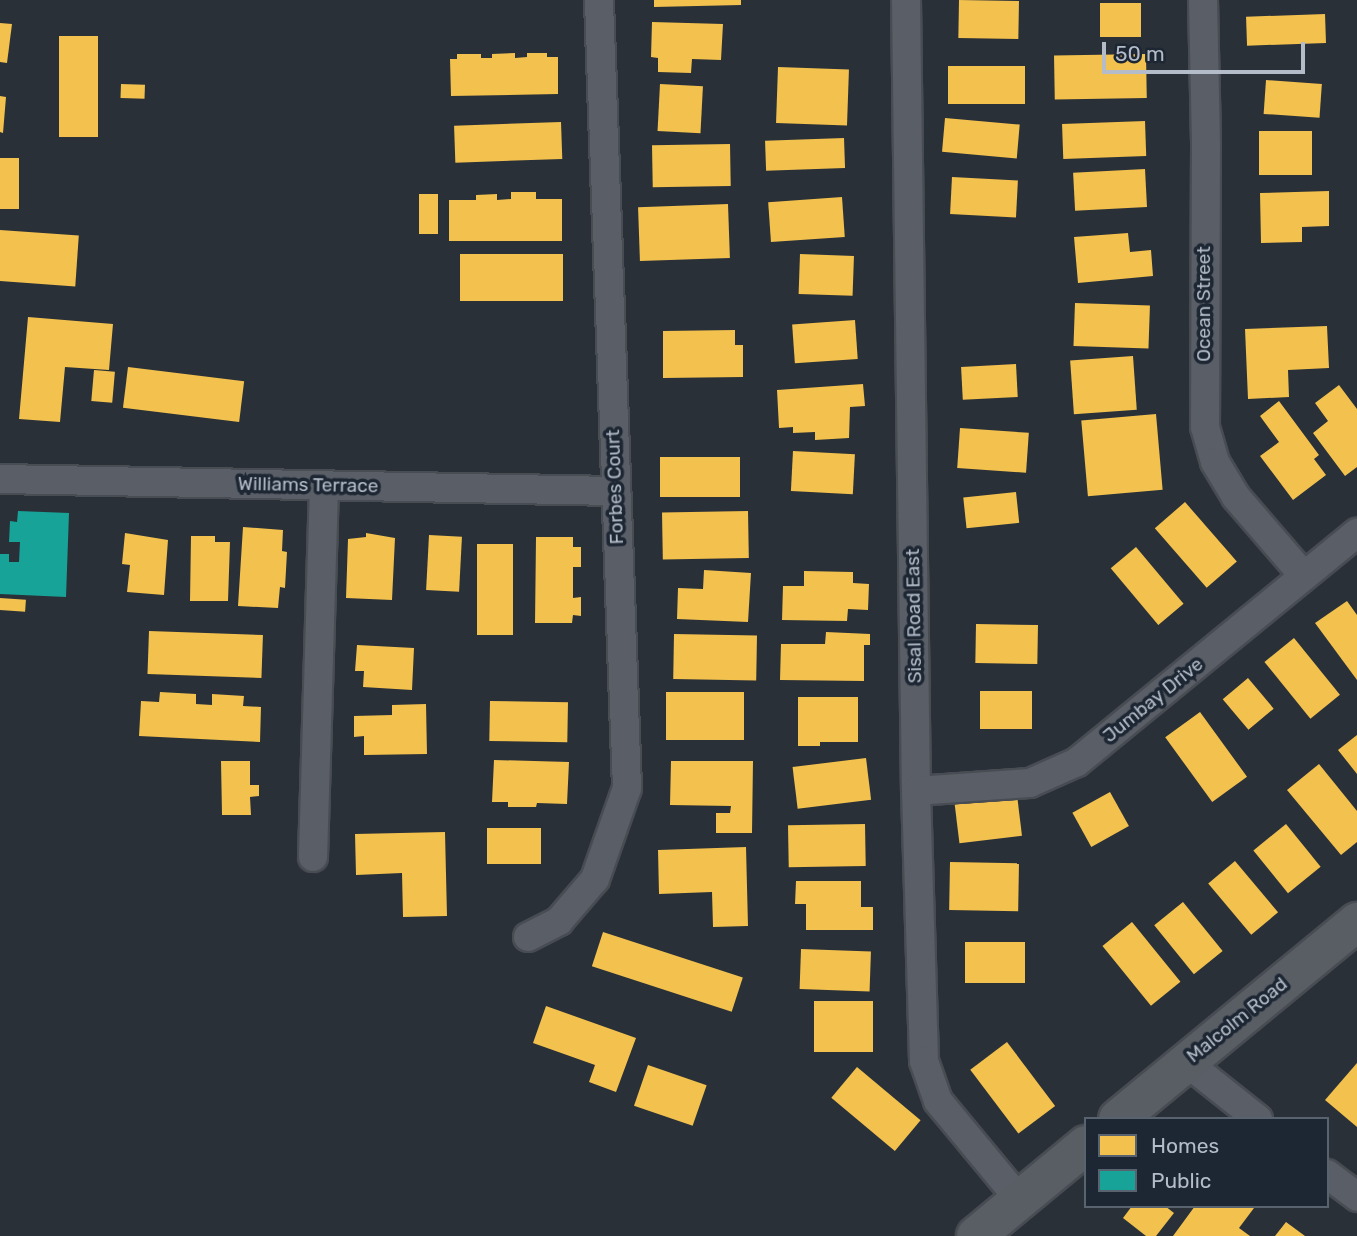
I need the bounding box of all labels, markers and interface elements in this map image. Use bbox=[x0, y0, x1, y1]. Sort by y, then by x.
scale bar bbox=[1105, 28, 1308, 72]
text: 50 m bbox=[1115, 41, 1165, 66]
street label: Ocean Street bbox=[1193, 246, 1215, 362]
street label: Forbes Court bbox=[602, 429, 628, 545]
street label: Williams Terrace bbox=[237, 472, 379, 498]
street label: Sisal Road East bbox=[901, 548, 927, 684]
street label: Jumbay Drive bbox=[1098, 653, 1208, 747]
street label: Malcolm Road bbox=[1182, 973, 1292, 1067]
legend bbox=[1084, 1117, 1329, 1208]
text: Homes bbox=[1151, 1133, 1219, 1158]
text: Public bbox=[1151, 1168, 1211, 1193]

